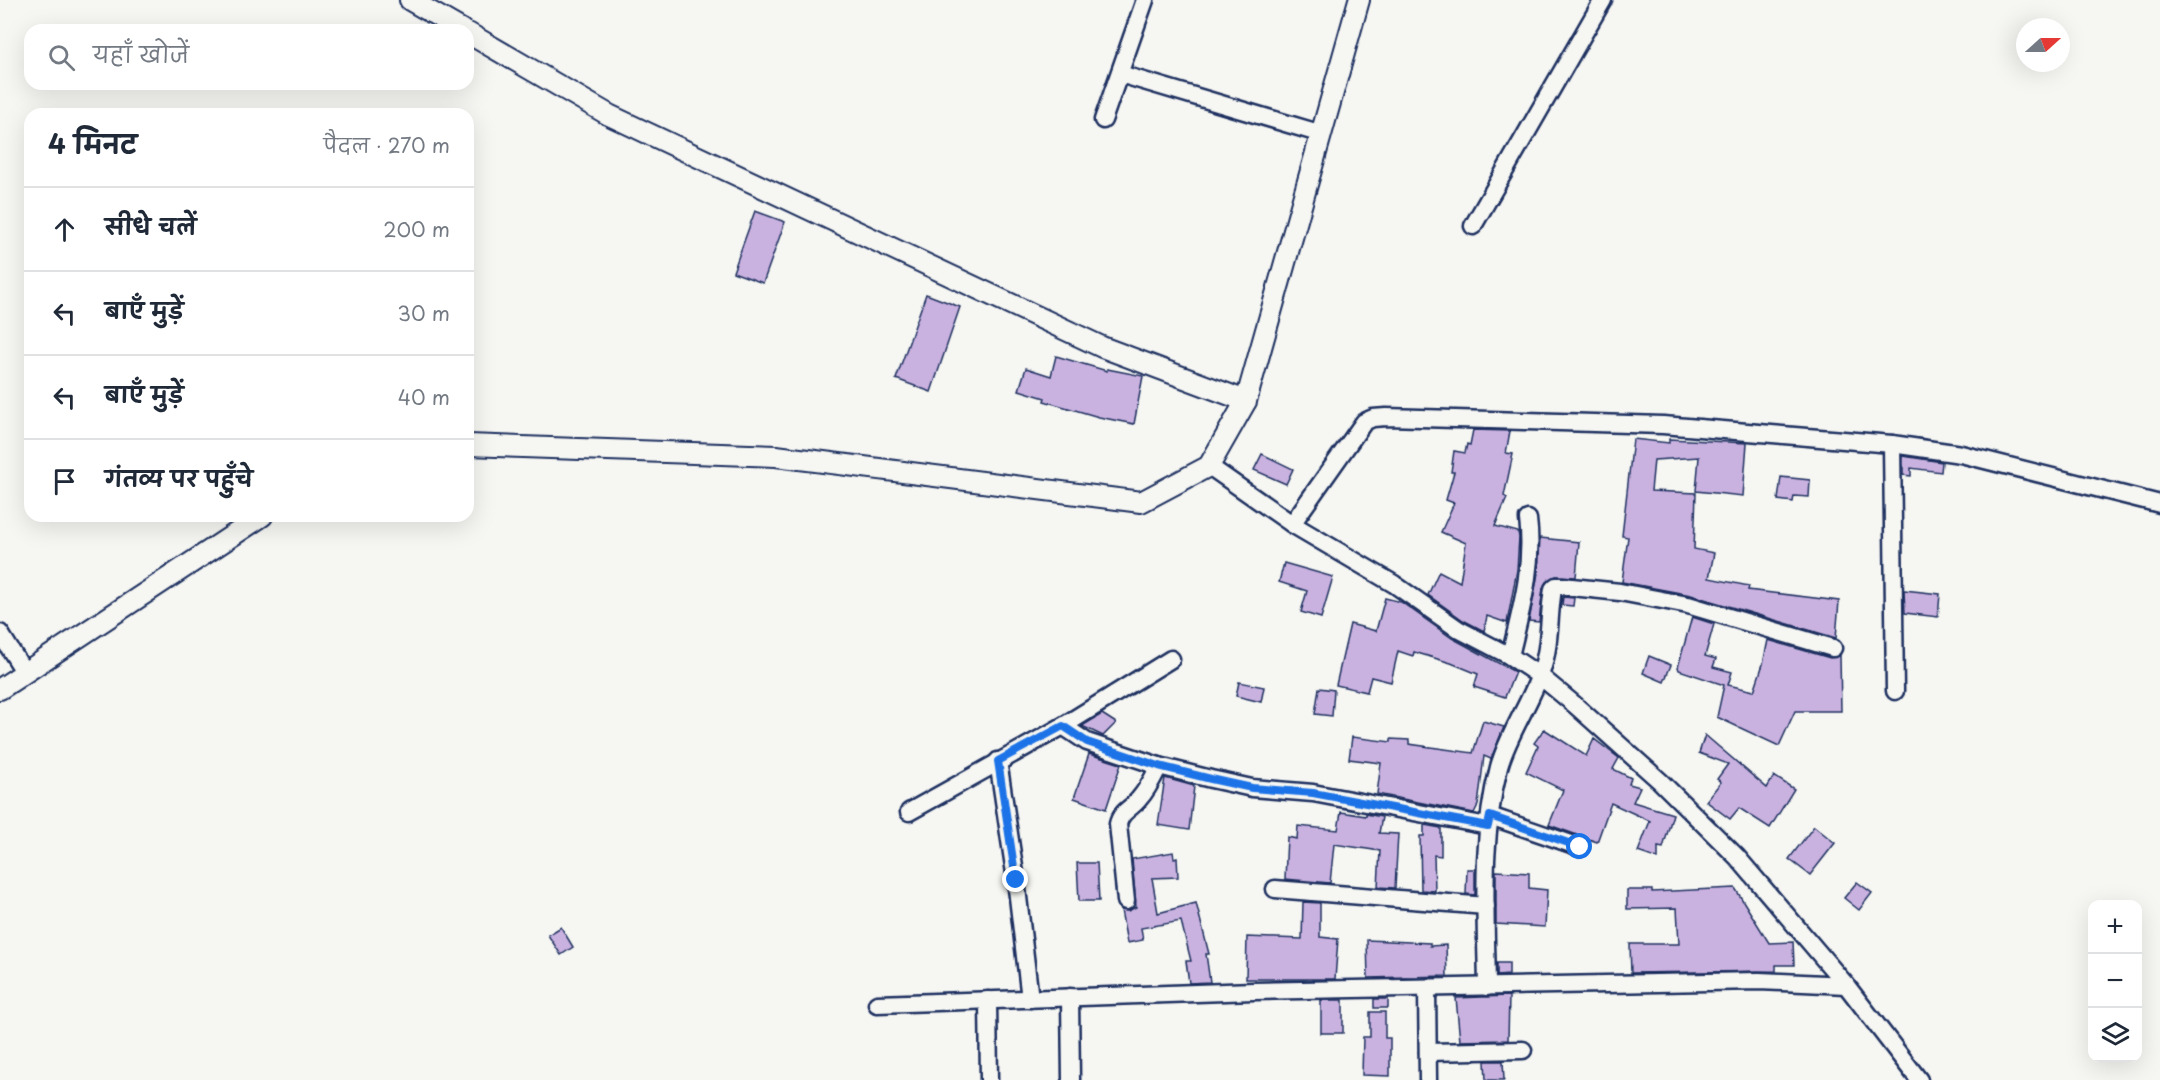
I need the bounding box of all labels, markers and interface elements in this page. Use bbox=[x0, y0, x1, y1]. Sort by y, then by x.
north arrow bbox=[2016, 18, 2070, 72]
search box bbox=[24, 24, 474, 90]
text: यहाँ खोजें bbox=[93, 37, 189, 70]
icon: search bbox=[45, 41, 78, 74]
text: 4 मिनट bbox=[48, 124, 137, 163]
text: पैदल · 270 m bbox=[324, 130, 450, 160]
text: सीधे चलें bbox=[105, 209, 197, 242]
icon: ahead bbox=[48, 213, 81, 246]
text: 200 m bbox=[383, 214, 450, 244]
text: बाएँ मुड़ें bbox=[105, 293, 184, 326]
icon: left bbox=[48, 297, 81, 330]
text: 30 m bbox=[397, 298, 450, 328]
text: बाएँ मुड़ें bbox=[105, 377, 184, 410]
icon: left bbox=[48, 381, 81, 414]
text: 40 m bbox=[398, 382, 450, 412]
text: गंतव्य पर पहुँचे bbox=[105, 461, 253, 494]
icon: arrive bbox=[48, 465, 81, 498]
route start bbox=[1566, 833, 1592, 859]
route end bbox=[1002, 866, 1028, 892]
map controls bbox=[2088, 900, 2142, 1062]
button: + bbox=[2088, 900, 2142, 954]
button: − bbox=[2088, 954, 2142, 1008]
button: layers bbox=[2088, 1008, 2142, 1062]

